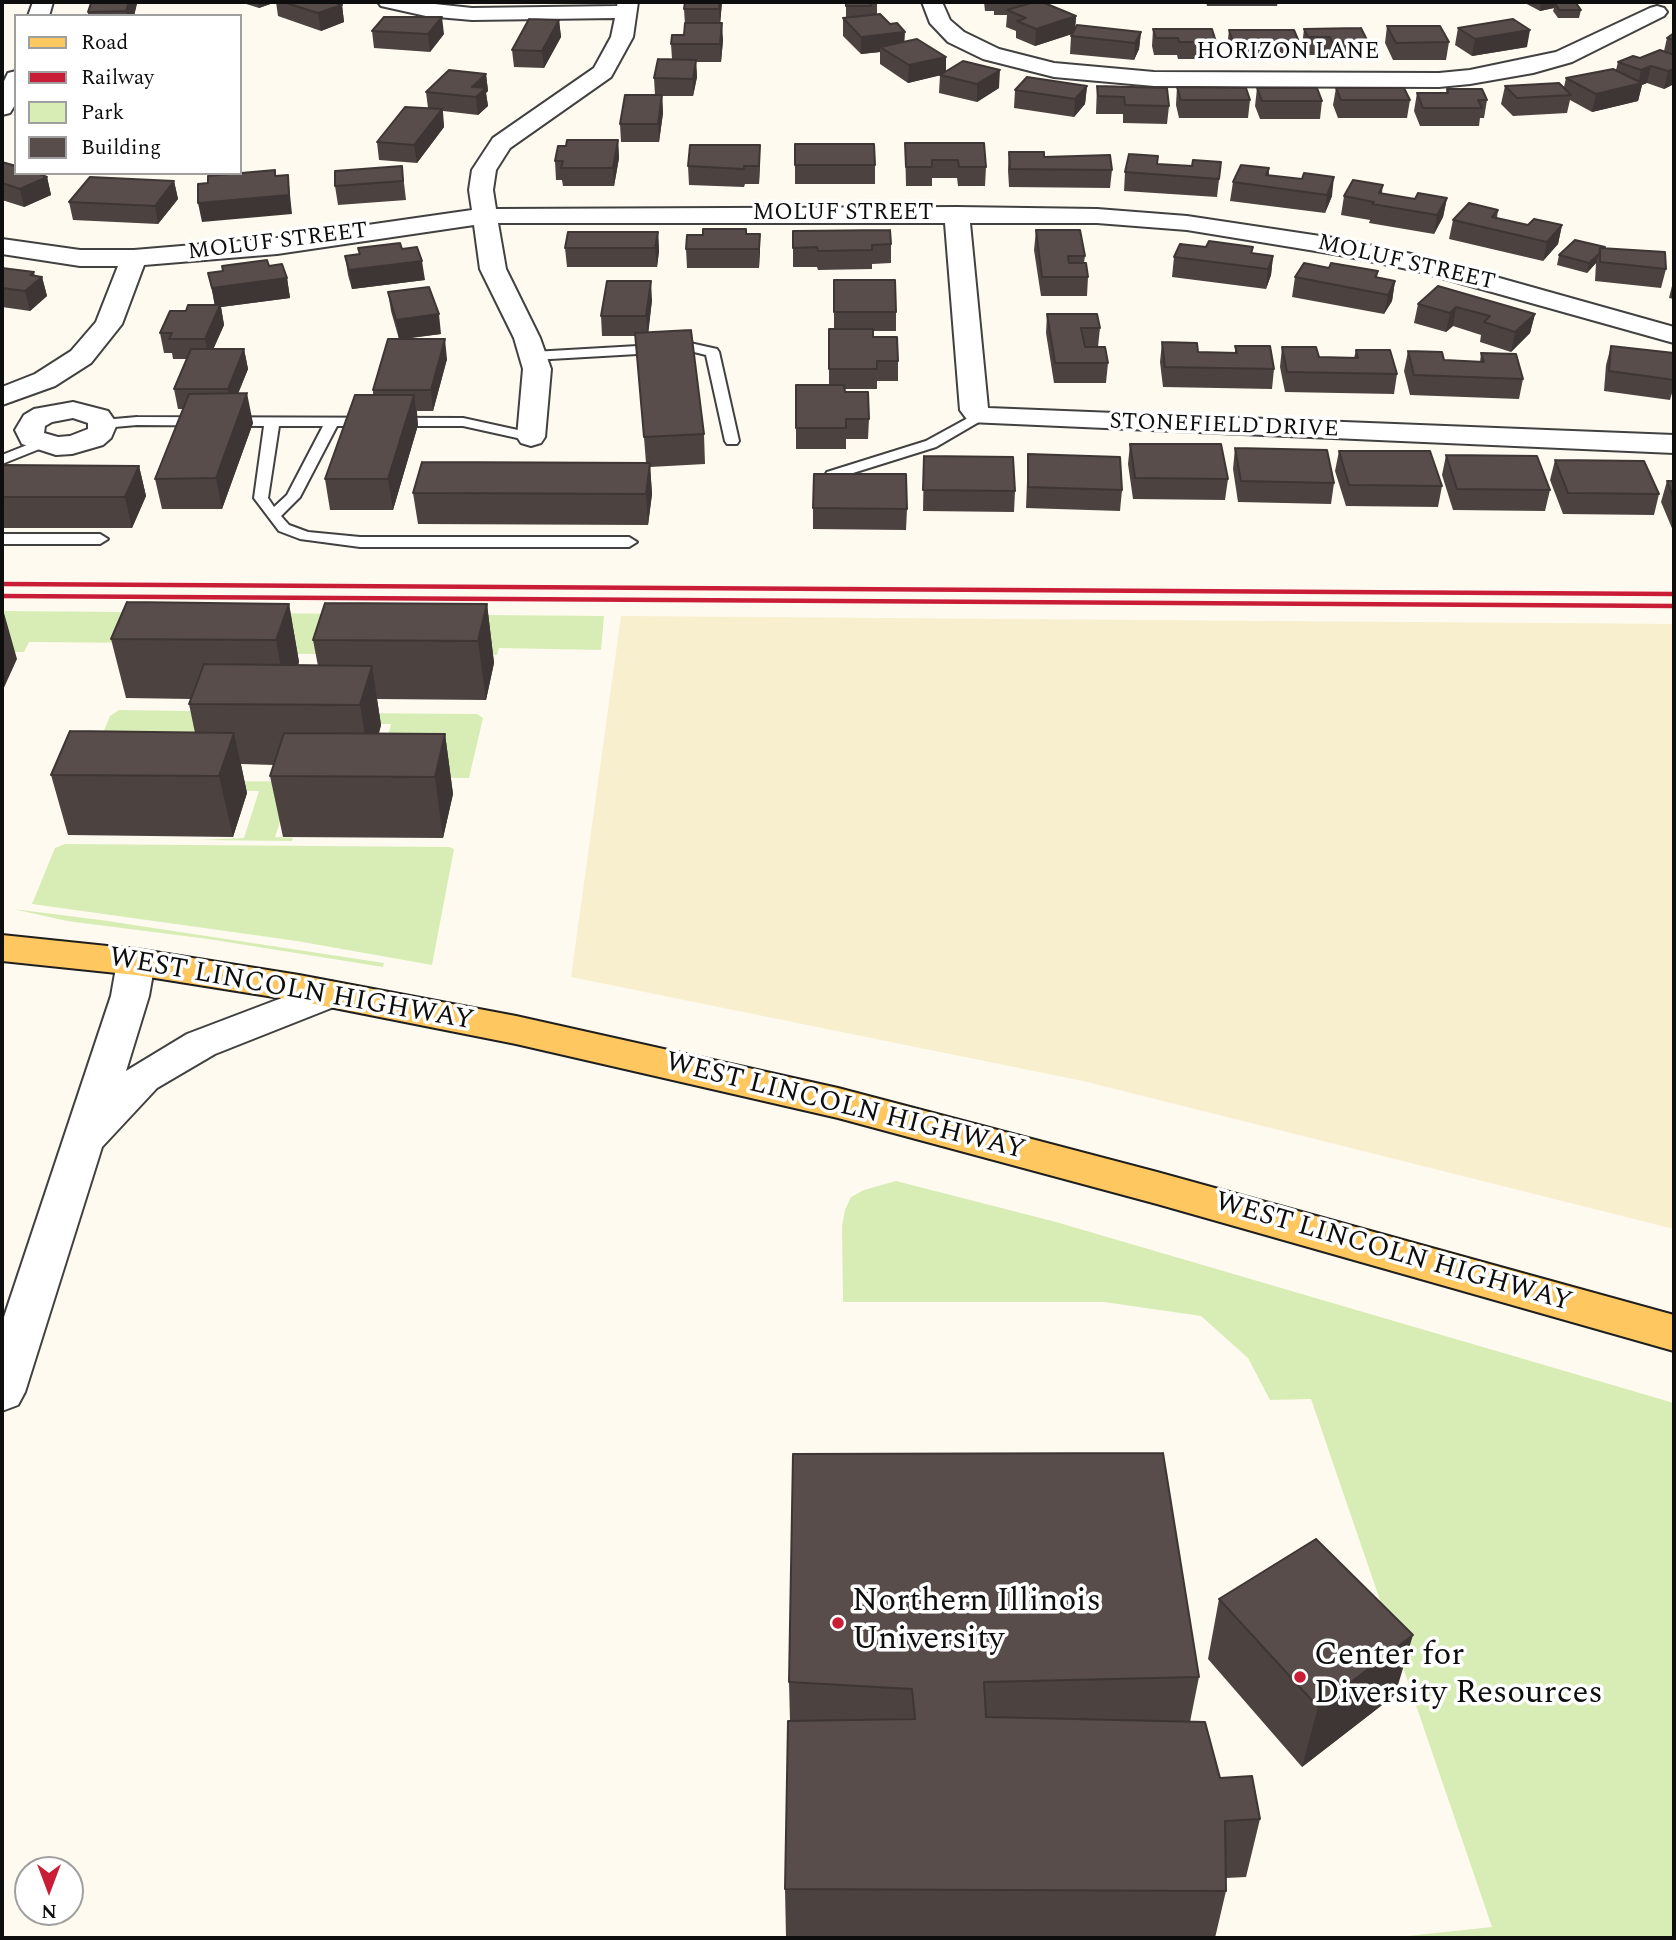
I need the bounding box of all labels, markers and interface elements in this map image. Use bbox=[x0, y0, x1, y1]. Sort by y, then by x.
legend bbox=[14, 14, 242, 175]
text: Road bbox=[81, 27, 128, 59]
street label: HORIZON LANE bbox=[1197, 39, 1379, 67]
text: Railway bbox=[81, 62, 154, 94]
text: Park bbox=[81, 97, 124, 129]
text: Building bbox=[81, 132, 161, 164]
street label: MOLUF STREET bbox=[752, 200, 934, 228]
street label: MOLUF STREET bbox=[186, 218, 370, 268]
street label: MOLUF STREET bbox=[1315, 230, 1497, 298]
street label: STONEFIELD DRIVE bbox=[1109, 409, 1339, 445]
street label: WEST LINCOLN HIGHWAY bbox=[106, 942, 476, 1040]
street label: WEST LINCOLN HIGHWAY bbox=[661, 1047, 1029, 1169]
street label: WEST LINCOLN HIGHWAY bbox=[1211, 1187, 1575, 1321]
place label: Northern Illinois University bbox=[852, 1584, 1101, 1662]
marker: Northern Illinois University bbox=[830, 1615, 846, 1631]
place label: Center for Diversity Resources bbox=[1314, 1638, 1603, 1716]
marker: Center for Diversity Resources bbox=[1292, 1669, 1308, 1685]
north arrow bbox=[14, 1856, 84, 1926]
text: N bbox=[41, 1896, 57, 1925]

